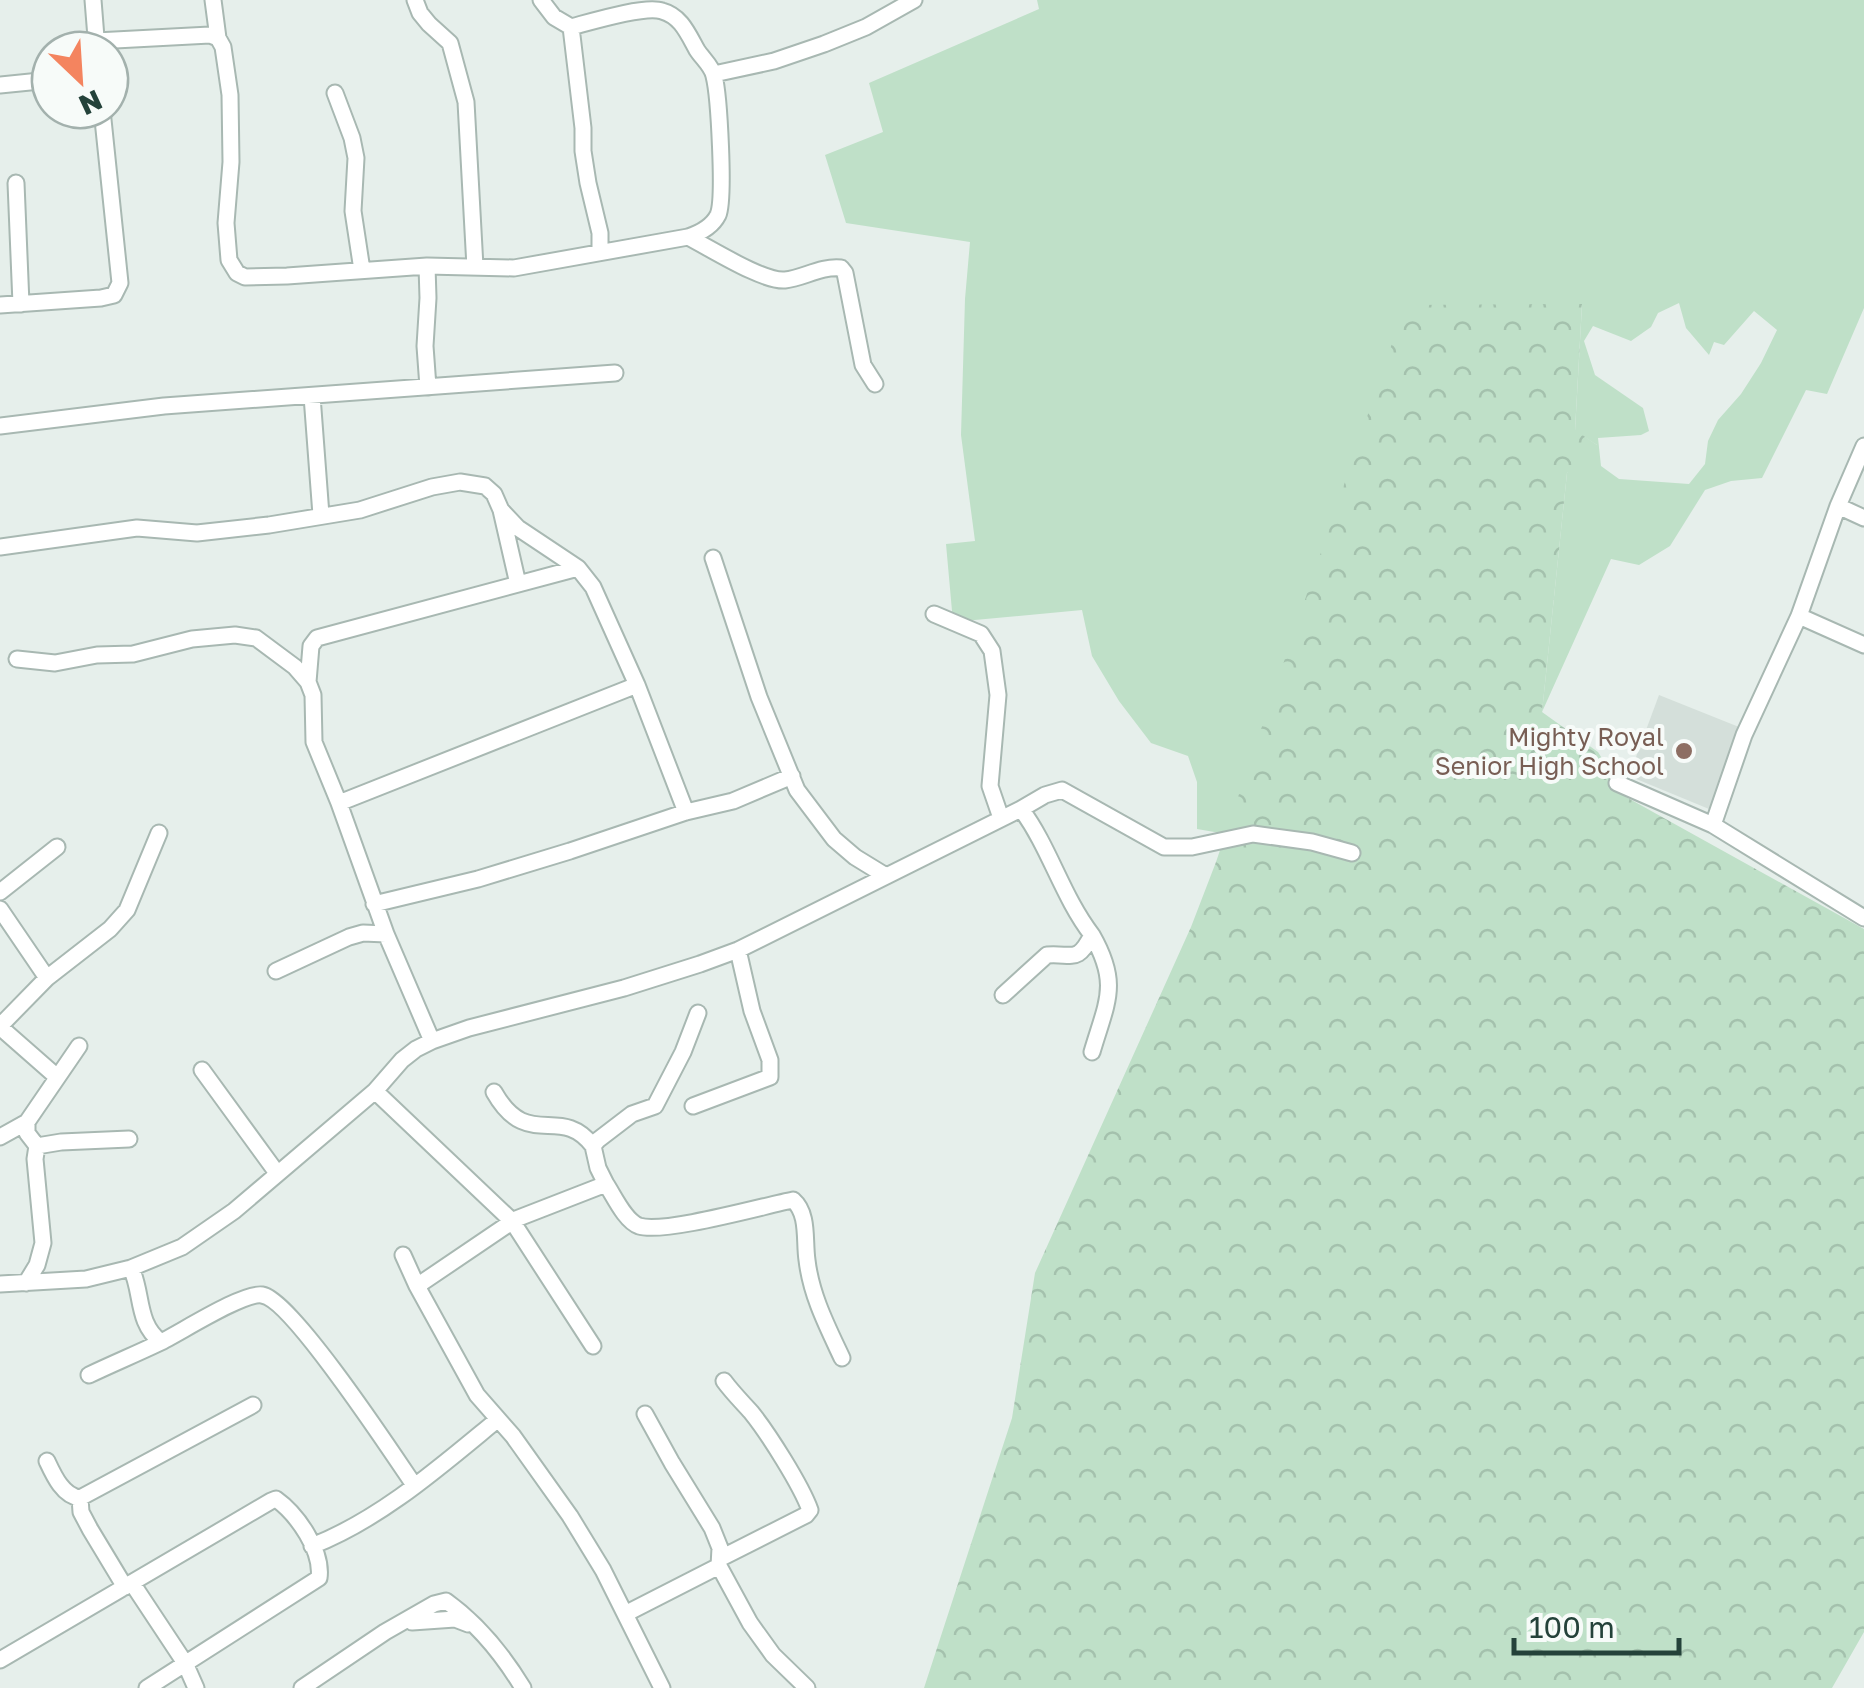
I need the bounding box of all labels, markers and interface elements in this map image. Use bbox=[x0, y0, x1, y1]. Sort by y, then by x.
north arrow bbox=[30, 30, 130, 130]
text: N bbox=[74, 84, 107, 123]
place label: Mighty Royal Senior High School bbox=[1435, 721, 1664, 781]
marker: Mighty Royal Senior High School bbox=[1673, 740, 1695, 762]
scale bar bbox=[1514, 1593, 1679, 1655]
text: 100 m bbox=[1529, 1609, 1615, 1645]

